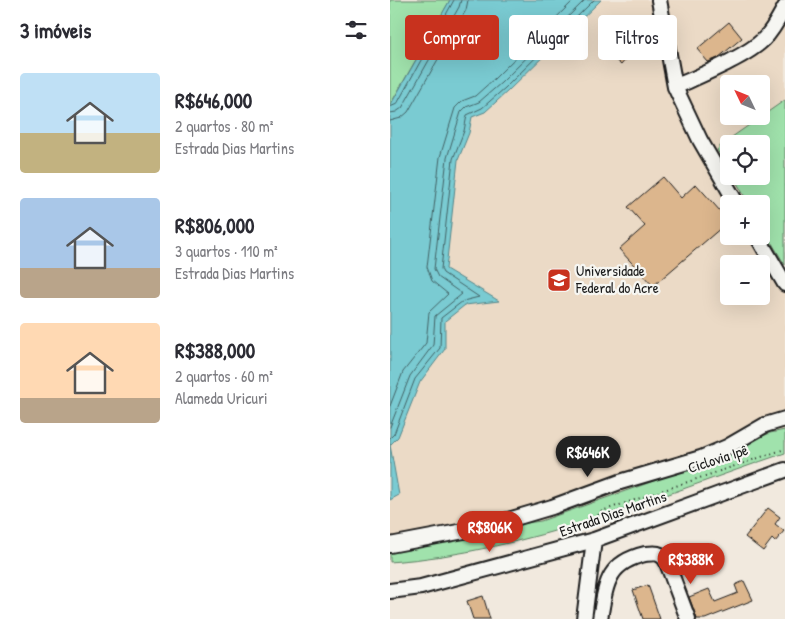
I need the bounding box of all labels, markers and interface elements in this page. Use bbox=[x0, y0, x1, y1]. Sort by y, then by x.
chip: Comprar bbox=[405, 15, 499, 60]
chip: Alugar bbox=[509, 15, 588, 60]
chip: Filtros bbox=[598, 15, 677, 60]
text: 3 imóveis bbox=[20, 16, 91, 45]
icon: filters bbox=[342, 16, 370, 44]
north arrow bbox=[720, 75, 770, 125]
map controls bbox=[720, 75, 770, 305]
text: R$646,000 bbox=[175, 86, 252, 115]
icon: home bbox=[60, 93, 120, 153]
text: 2 quartos · 80 m² bbox=[175, 115, 273, 137]
button: locate bbox=[720, 135, 770, 185]
text: Estrada Dias Martins bbox=[175, 137, 294, 159]
button: + bbox=[720, 195, 770, 245]
text: R$806,000 bbox=[175, 211, 255, 240]
icon: home bbox=[60, 218, 120, 278]
text: 3 quartos · 110 m² bbox=[175, 240, 278, 262]
button: − bbox=[720, 255, 770, 305]
place label: Universidade Federal do Acre bbox=[575, 260, 659, 298]
text: Estrada Dias Martins bbox=[175, 262, 294, 284]
school or university icon: Universidade Federal do Acre bbox=[546, 267, 572, 293]
text: R$388,000 bbox=[175, 336, 255, 365]
icon: home bbox=[60, 343, 120, 403]
text: 2 quartos · 60 m² bbox=[175, 365, 273, 387]
text: Alameda Uricuri bbox=[175, 387, 268, 409]
pin: R$646K bbox=[547, 436, 629, 478]
street label: Ciclovia Ipê bbox=[685, 439, 751, 478]
text: R$646K bbox=[567, 441, 609, 463]
street label: Estrada Dias Martins bbox=[557, 485, 669, 542]
pin: R$806K bbox=[449, 510, 531, 553]
text: R$806K bbox=[468, 516, 512, 538]
pin: R$388K bbox=[650, 542, 732, 585]
text: R$388K bbox=[669, 548, 713, 570]

